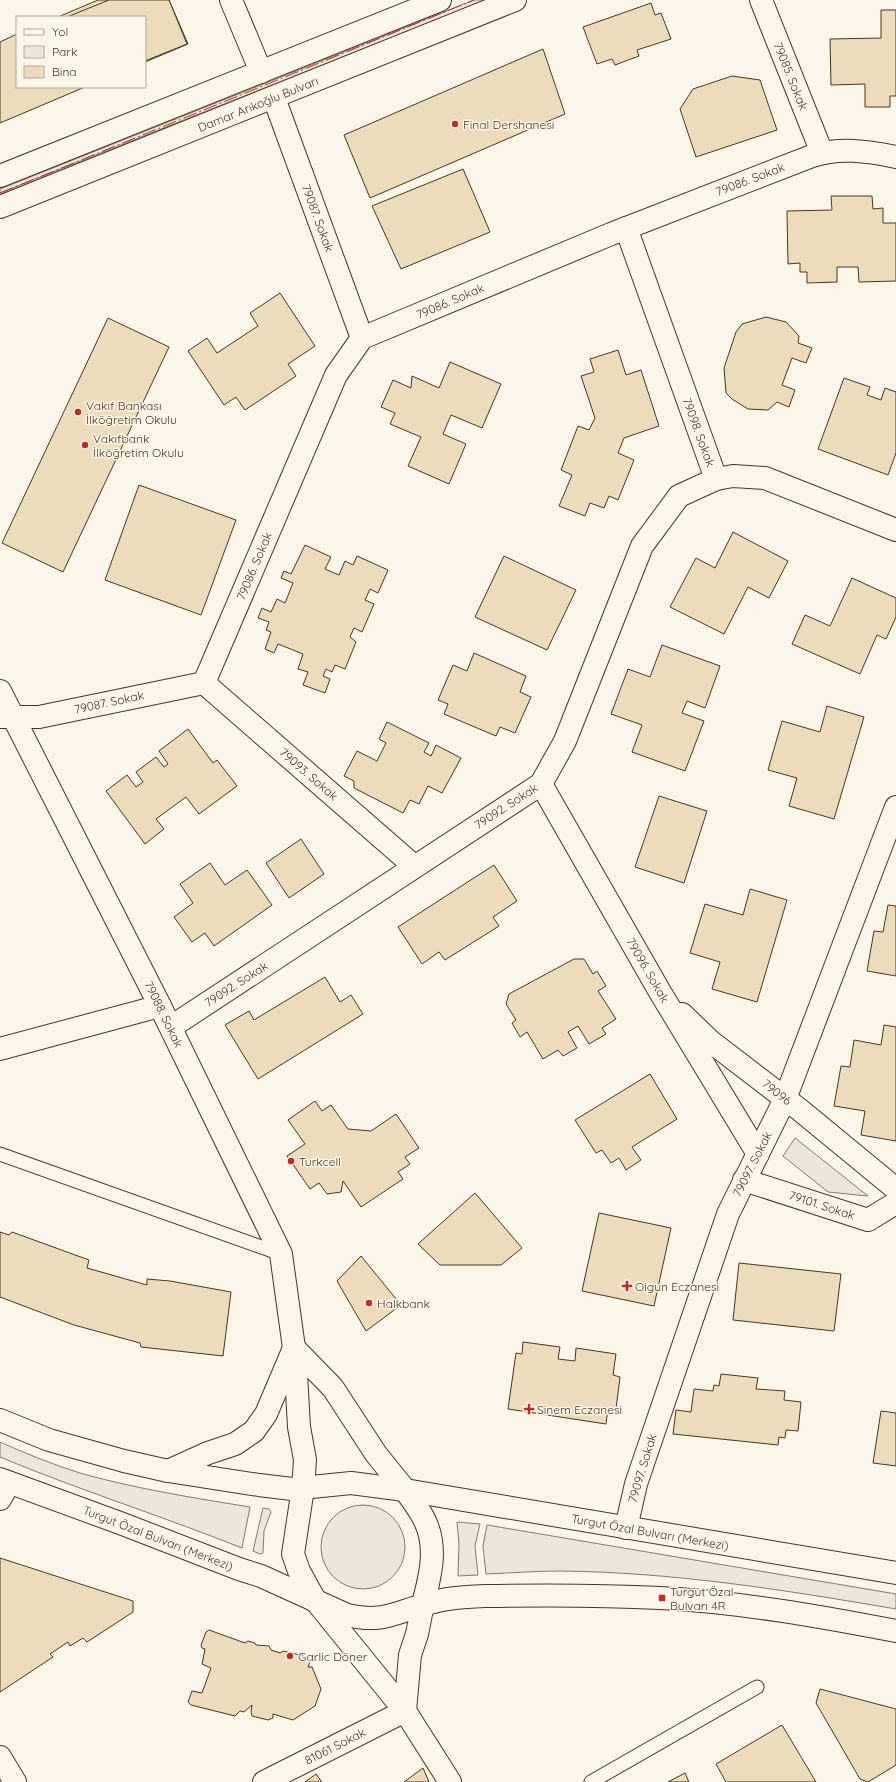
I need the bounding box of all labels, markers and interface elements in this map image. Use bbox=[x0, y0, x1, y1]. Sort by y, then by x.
legend bbox=[16, 16, 146, 88]
text: Yol bbox=[52, 24, 68, 39]
street label: 79085. Sokak bbox=[771, 40, 811, 112]
text: Park bbox=[52, 44, 77, 59]
text: Bina bbox=[52, 64, 77, 79]
street label: Damar Arıkoğlu Bulvarı bbox=[196, 73, 320, 135]
place label: Final Dershanesi bbox=[463, 117, 554, 132]
marker: Final Dershanesi bbox=[450, 119, 460, 129]
street label: 79086. Sokak bbox=[713, 159, 787, 199]
street label: 79087. Sokak bbox=[299, 182, 337, 254]
street label: 79086. Sokak bbox=[414, 280, 486, 322]
street label: 79098. Sokak bbox=[680, 395, 718, 469]
place label: Vakıf Bankası İlköğretim Okulu bbox=[86, 398, 177, 427]
marker: Vakıf Bankası İlköğretim Okulu bbox=[73, 407, 83, 417]
place label: Vakıfbank İlköğretim Okulu bbox=[93, 431, 184, 460]
marker: Vakıfbank İlköğretim Okulu bbox=[80, 440, 90, 450]
street label: 79086. Sokak bbox=[233, 530, 275, 602]
street label: 79087. Sokak bbox=[73, 687, 145, 717]
street label: 79093. Sokak bbox=[277, 745, 341, 803]
street label: 79092. Sokak bbox=[471, 780, 541, 832]
street label: 79096. Sokak bbox=[623, 935, 673, 1005]
street label: 79092. Sokak bbox=[201, 958, 271, 1010]
street label: 79088. Sokak bbox=[141, 978, 187, 1050]
street label: 79096 bbox=[759, 1076, 795, 1108]
street label: 79097. Sokak bbox=[729, 1129, 775, 1199]
place label: Turkcell bbox=[299, 1154, 341, 1169]
marker: Turkcell bbox=[286, 1156, 296, 1166]
street label: 79101. Sokak bbox=[787, 1187, 857, 1223]
place label: Olgun Eczanesi bbox=[635, 1279, 719, 1294]
marker: Olgun Eczanesi bbox=[622, 1281, 632, 1291]
place label: Halkbank bbox=[377, 1296, 430, 1311]
marker: Halkbank bbox=[364, 1298, 374, 1308]
place label: Sinem Eczanesi bbox=[537, 1402, 622, 1417]
marker: Sinem Eczanesi bbox=[524, 1404, 534, 1414]
street label: 79097. Sokak bbox=[624, 1432, 660, 1504]
street label: Turgut Özal Bulvarı (Merkezi) bbox=[81, 1502, 235, 1574]
street label: Turgut Özal Bulvarı (Merkezi) bbox=[570, 1511, 730, 1553]
place label: Turgut Özal Bulvarı 4R bbox=[670, 1584, 734, 1613]
marker: Turgut Özal Bulvarı 4R bbox=[657, 1593, 667, 1603]
place label: Garlic Döner bbox=[298, 1649, 368, 1664]
marker: Garlic Döner bbox=[285, 1651, 295, 1661]
street label: 81061 Sokak bbox=[302, 1724, 368, 1768]

